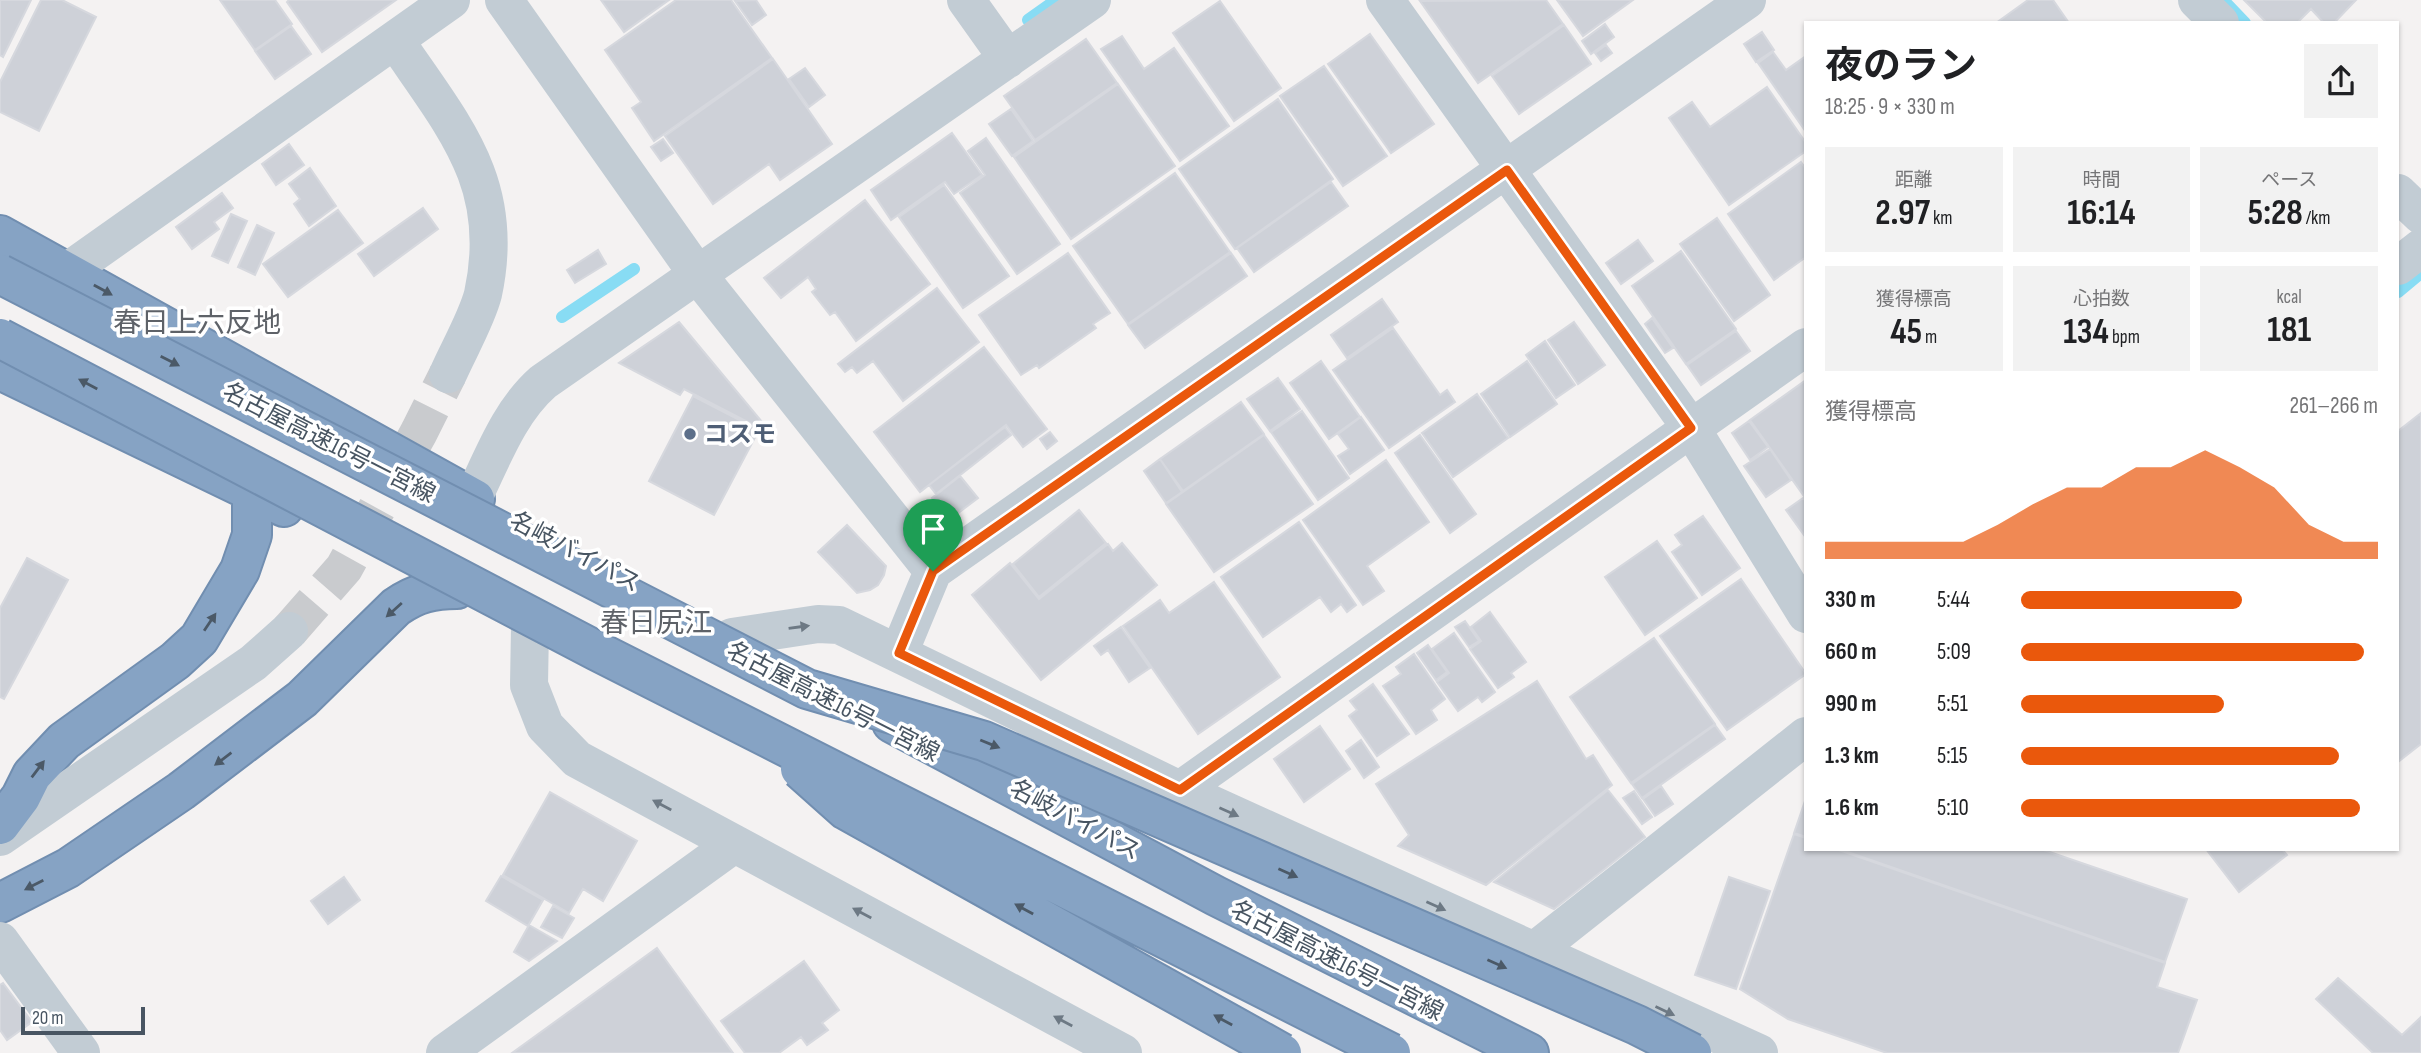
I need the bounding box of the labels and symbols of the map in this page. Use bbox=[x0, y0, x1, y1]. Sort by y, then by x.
one-way arrow bbox=[94, 284, 113, 296]
district label: 春日上六反地 bbox=[113, 307, 281, 340]
one-way arrow bbox=[160, 355, 180, 367]
street label: 名古屋高速16号一宮線 bbox=[218, 377, 440, 509]
one-way arrow bbox=[78, 378, 98, 390]
place label: コスモ bbox=[704, 420, 776, 449]
marker: コスモ bbox=[682, 426, 698, 442]
pin bbox=[903, 499, 963, 571]
street label: 名岐バイパス bbox=[505, 506, 645, 598]
one-way arrow bbox=[385, 602, 403, 618]
district label: 春日尻江 bbox=[600, 607, 712, 640]
one-way arrow bbox=[203, 613, 217, 631]
one-way arrow bbox=[788, 621, 810, 632]
street label: 名古屋高速16号一宮線 bbox=[722, 636, 944, 768]
one-way arrow bbox=[979, 738, 1000, 749]
one-way arrow bbox=[215, 752, 233, 767]
one-way arrow bbox=[31, 759, 45, 778]
street label: 名岐バイパス bbox=[1005, 774, 1145, 866]
one-way arrow bbox=[652, 799, 672, 811]
one-way arrow bbox=[1219, 806, 1239, 818]
one-way arrow bbox=[1278, 868, 1299, 879]
one-way arrow bbox=[24, 880, 44, 891]
street label: 名古屋高速16号一宮線 bbox=[1226, 895, 1448, 1027]
one-way arrow bbox=[1426, 901, 1446, 912]
one-way arrow bbox=[1014, 903, 1034, 915]
one-way arrow bbox=[853, 907, 872, 919]
one-way arrow bbox=[1487, 958, 1507, 970]
scale bar bbox=[21, 1004, 145, 1036]
one-way arrow bbox=[1655, 1005, 1675, 1017]
one-way arrow bbox=[1213, 1014, 1232, 1026]
one-way arrow bbox=[1053, 1015, 1073, 1026]

